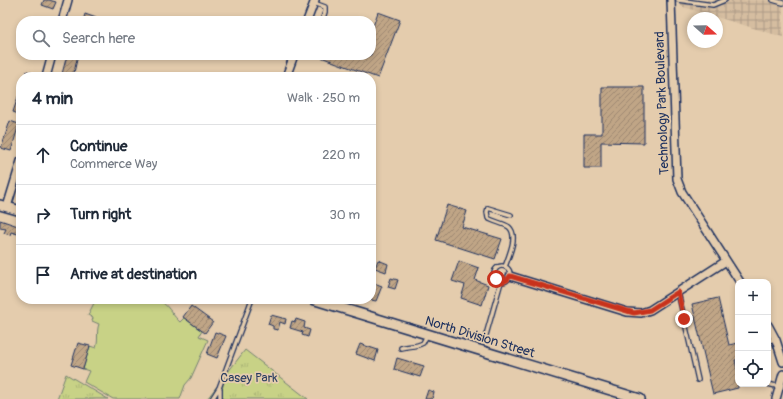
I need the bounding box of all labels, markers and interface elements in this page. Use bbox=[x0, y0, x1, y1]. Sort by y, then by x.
north arrow bbox=[687, 12, 723, 48]
search box bbox=[16, 16, 376, 60]
icon: search bbox=[30, 27, 52, 49]
text: Search here bbox=[62, 29, 135, 48]
street label: Technology Park Boulevard bbox=[651, 31, 673, 175]
text: 4 min bbox=[32, 88, 73, 109]
text: Walk · 250 m bbox=[287, 90, 360, 106]
text: Continue bbox=[70, 137, 128, 156]
icon: ahead bbox=[32, 144, 54, 166]
text: 220 m bbox=[322, 147, 360, 163]
text: Commerce Way bbox=[70, 156, 157, 172]
icon: right bbox=[32, 204, 54, 226]
text: Turn right bbox=[70, 205, 131, 224]
text: 30 m bbox=[330, 207, 360, 223]
icon: arrive bbox=[32, 264, 54, 286]
text: Arrive at destination bbox=[70, 265, 197, 284]
route start bbox=[487, 270, 505, 288]
map controls bbox=[735, 279, 771, 387]
button: + bbox=[735, 279, 771, 315]
route end bbox=[675, 310, 693, 328]
street label: North Division Street bbox=[423, 313, 538, 362]
button: − bbox=[735, 315, 771, 351]
button: locate bbox=[735, 351, 771, 387]
park label: Casey Park bbox=[220, 370, 278, 386]

